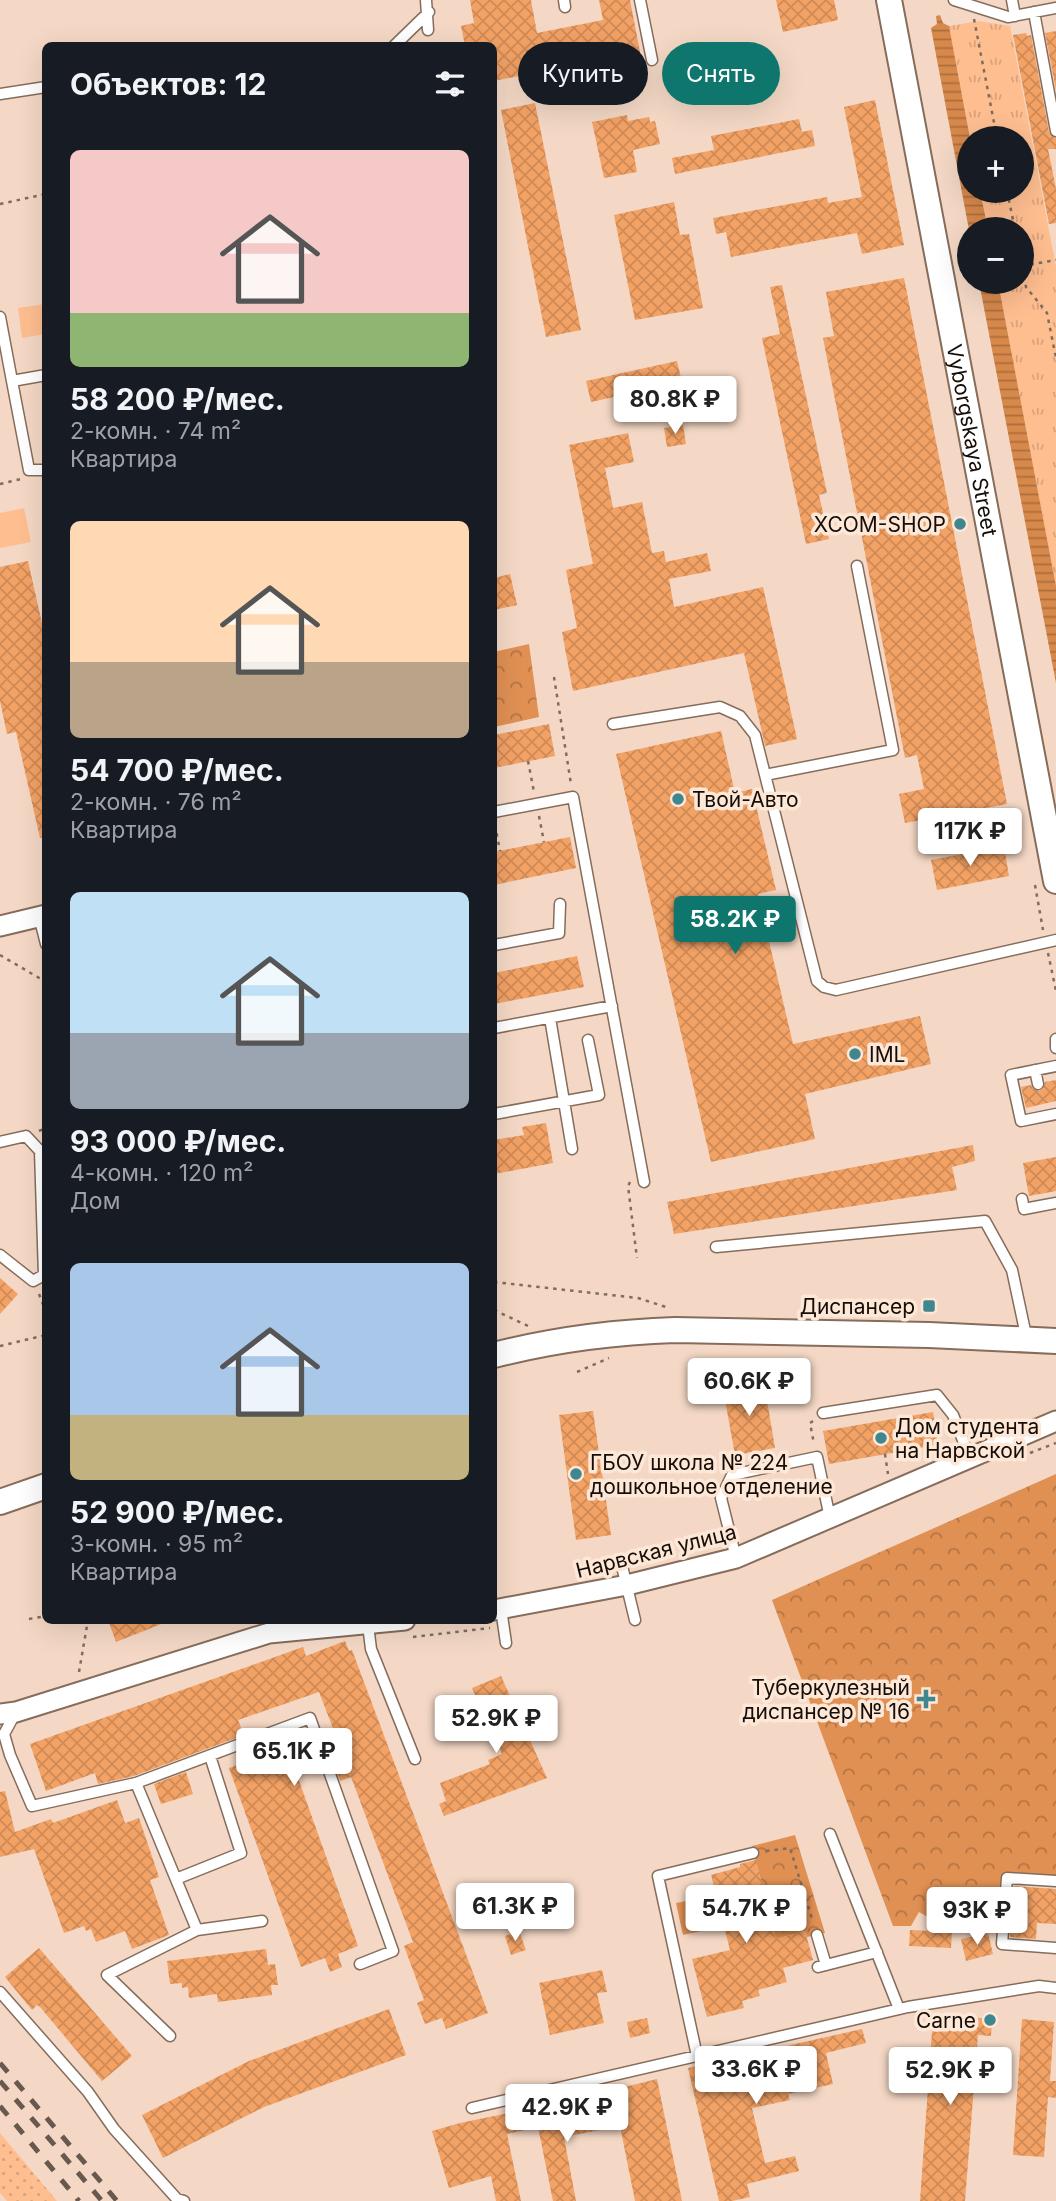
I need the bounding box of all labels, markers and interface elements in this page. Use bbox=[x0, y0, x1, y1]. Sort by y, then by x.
chip: Купить bbox=[518, 42, 648, 105]
chip: Снять bbox=[662, 42, 780, 105]
icon: filters bbox=[431, 65, 469, 103]
text: Объектов: 12 bbox=[70, 66, 266, 102]
map controls bbox=[957, 126, 1034, 294]
button: + bbox=[957, 126, 1034, 203]
icon: home bbox=[207, 196, 333, 322]
button: − bbox=[957, 217, 1034, 294]
street label: Vyborgskaya Street bbox=[942, 342, 1003, 538]
pin: 80.8K ₽ bbox=[610, 376, 740, 436]
text: 58 200 ₽/мес. bbox=[70, 381, 285, 417]
text: 80.8K ₽ bbox=[630, 385, 720, 413]
text: 2-комн. · 74 m² bbox=[70, 417, 241, 445]
text: Квартира bbox=[70, 445, 177, 473]
place label: XCOM-SHOP bbox=[814, 512, 946, 537]
marker: XCOM-SHOP bbox=[952, 516, 968, 532]
icon: home bbox=[207, 567, 333, 693]
text: 54 700 ₽/мес. bbox=[70, 752, 284, 788]
place label: Твой-Авто bbox=[692, 787, 799, 812]
text: 2-комн. · 76 m² bbox=[70, 788, 242, 816]
marker: Твой-Авто bbox=[670, 791, 686, 807]
pin: 117K ₽ bbox=[913, 808, 1027, 868]
text: Квартира bbox=[70, 816, 177, 844]
text: 117K ₽ bbox=[934, 817, 1006, 845]
pin: 58.2K ₽ bbox=[670, 897, 800, 956]
text: 58.2K ₽ bbox=[690, 905, 780, 933]
icon: home bbox=[207, 938, 333, 1064]
place label: IML bbox=[869, 1042, 905, 1067]
marker: IML bbox=[847, 1046, 863, 1062]
text: 93 000 ₽/мес. bbox=[70, 1123, 286, 1159]
text: 4-комн. · 120 m² bbox=[70, 1159, 253, 1187]
text: Дом bbox=[70, 1187, 120, 1215]
place label: Диспансер bbox=[800, 1294, 915, 1319]
marker: Диспансер bbox=[921, 1298, 937, 1314]
icon: home bbox=[207, 1309, 333, 1435]
pin: 60.6K ₽ bbox=[684, 1358, 814, 1418]
text: 60.6K ₽ bbox=[704, 1367, 794, 1395]
place label: Дом студента на Нарвской bbox=[895, 1414, 1039, 1463]
marker: Дом студента на Нарвской bbox=[873, 1430, 889, 1446]
place label: ГБОУ школа № 224 дошкольное отделение bbox=[590, 1450, 833, 1499]
marker: ГБОУ школа № 224 дошкольное отделение bbox=[568, 1466, 584, 1482]
text: 52 900 ₽/мес. bbox=[70, 1494, 285, 1530]
street label: Нарвская улица bbox=[573, 1519, 739, 1583]
text: 3-комн. · 95 m² bbox=[70, 1530, 243, 1558]
text: Квартира bbox=[70, 1558, 177, 1586]
place label: Туберкулезный диспансер № 16 bbox=[742, 1675, 910, 1724]
marker: Туберкулезный диспансер № 16 bbox=[916, 1689, 936, 1709]
pin: 52.9K ₽ bbox=[431, 1696, 561, 1755]
text: 52.9K ₽ bbox=[451, 1704, 541, 1732]
pin: 65.1K ₽ bbox=[229, 1728, 359, 1788]
text: 65.1K ₽ bbox=[252, 1737, 336, 1765]
pin: 61.3K ₽ bbox=[450, 1884, 580, 1943]
pin: 54.7K ₽ bbox=[681, 1885, 811, 1945]
pin: 93K ₽ bbox=[928, 1888, 1026, 1947]
text: 61.3K ₽ bbox=[472, 1892, 558, 1920]
text: 54.7K ₽ bbox=[701, 1894, 791, 1922]
text: 93K ₽ bbox=[943, 1896, 1011, 1924]
place label: Carne bbox=[916, 2008, 976, 2033]
marker: Carne bbox=[982, 2012, 998, 2028]
pin: 33.6K ₽ bbox=[691, 2046, 821, 2106]
pin: 52.9K ₽ bbox=[885, 2048, 1015, 2107]
text: 33.6K ₽ bbox=[711, 2055, 801, 2083]
text: 52.9K ₽ bbox=[905, 2056, 995, 2084]
pin: 42.9K ₽ bbox=[502, 2084, 632, 2144]
text: 42.9K ₽ bbox=[521, 2093, 613, 2121]

